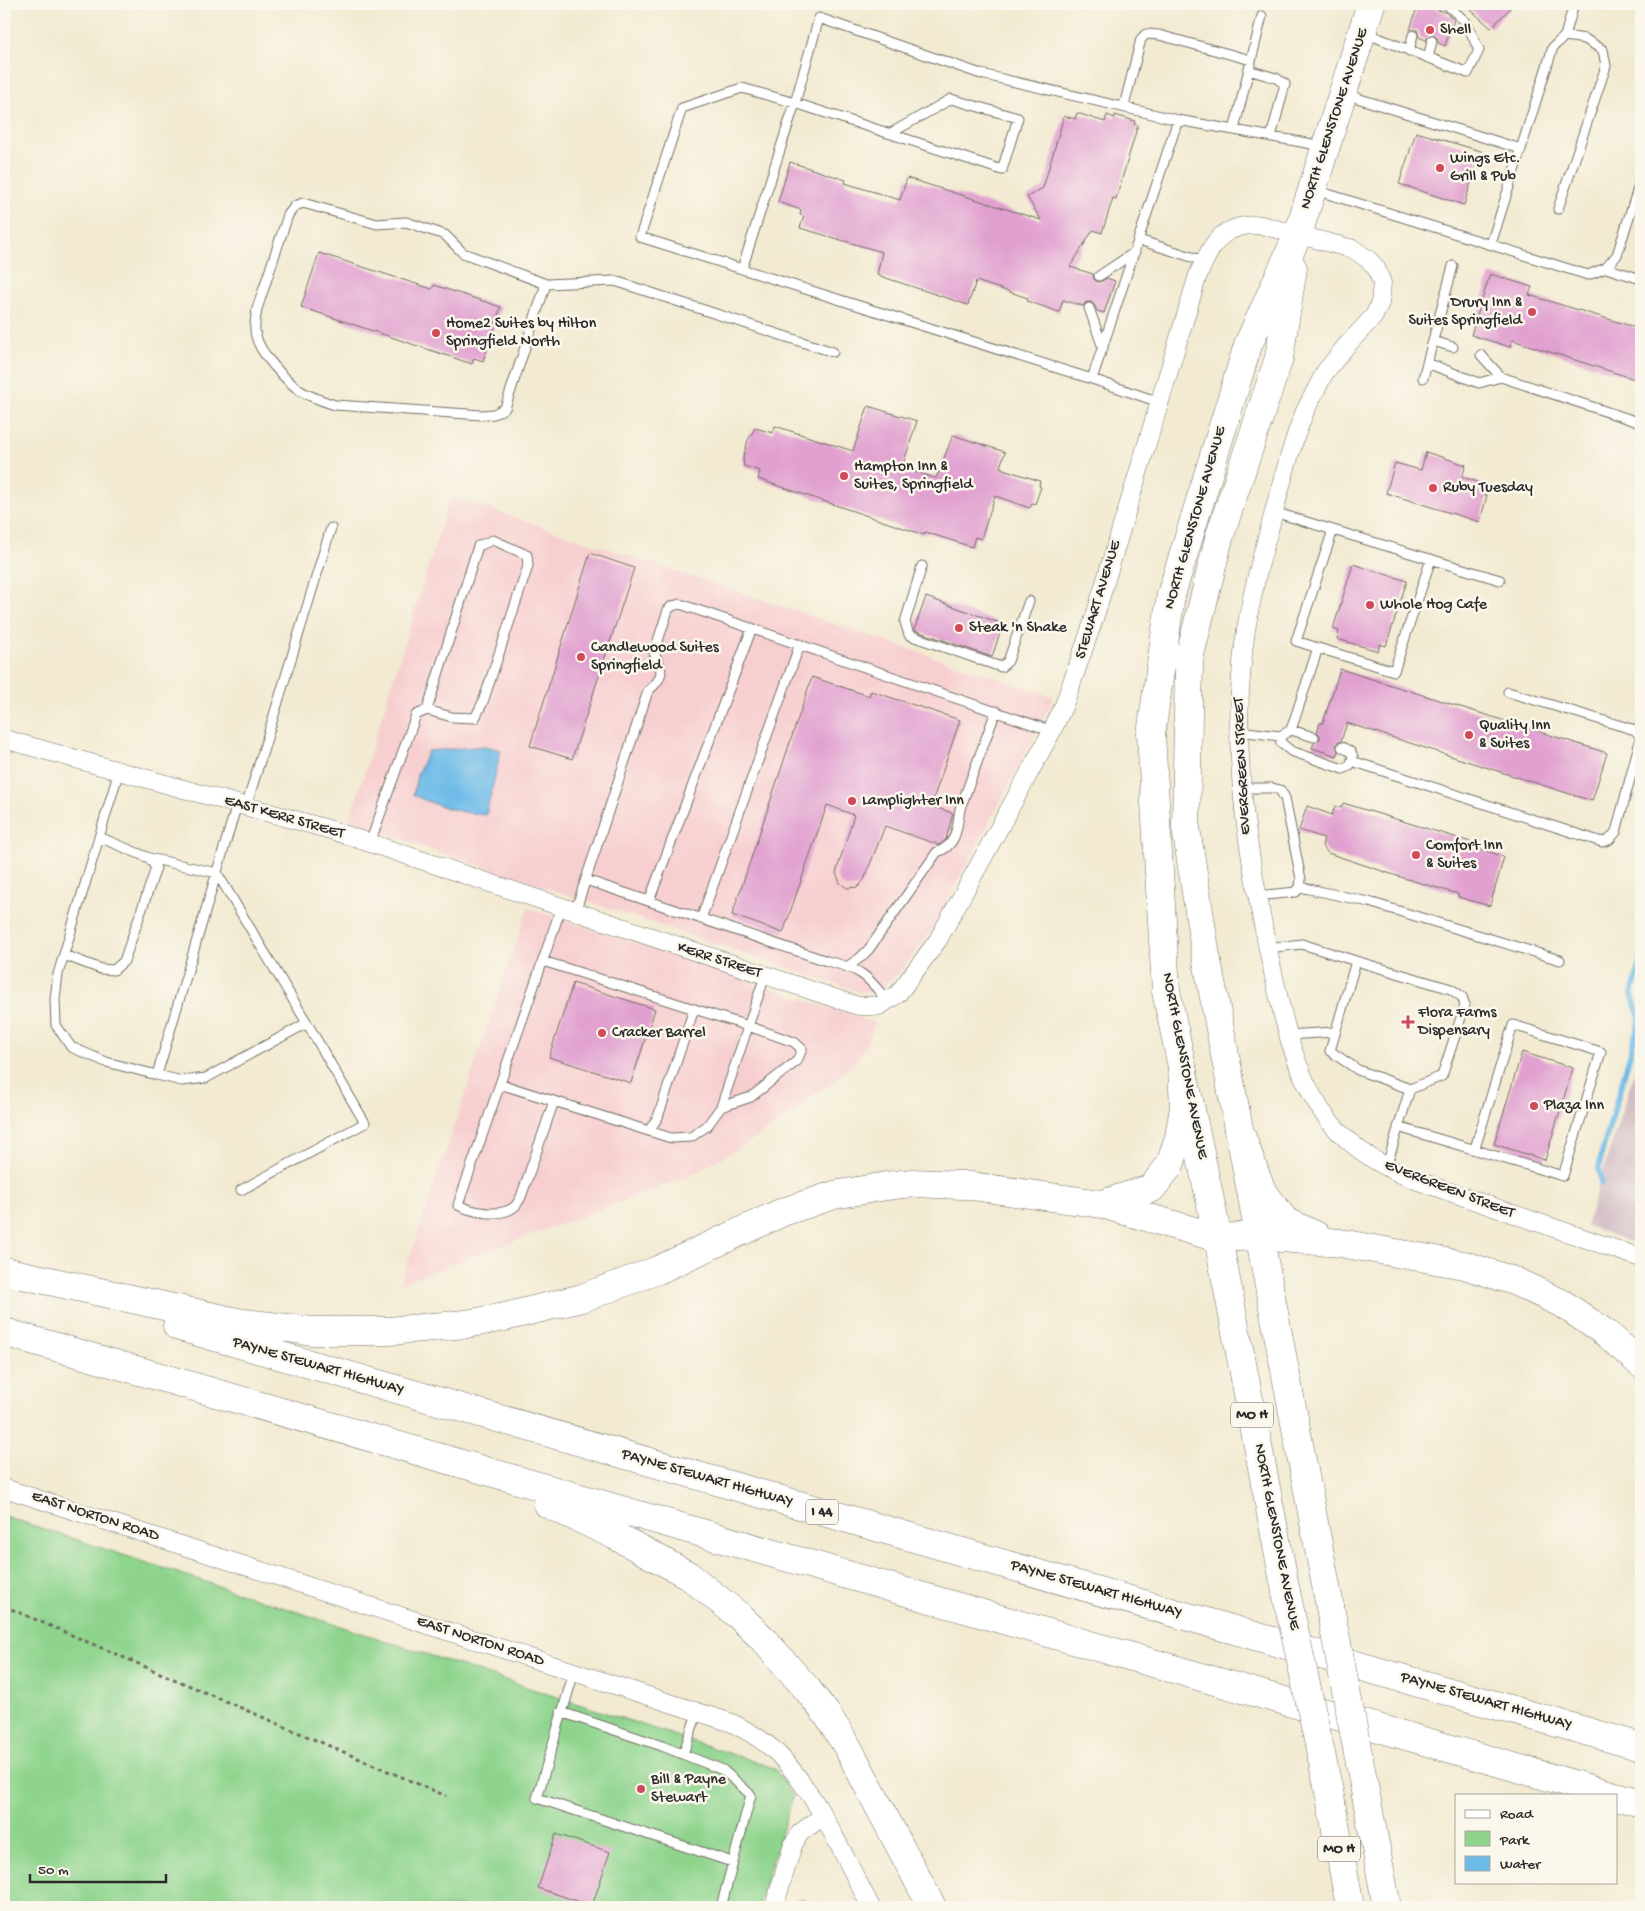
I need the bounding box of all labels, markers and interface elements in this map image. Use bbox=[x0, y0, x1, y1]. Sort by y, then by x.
place label: Shell bbox=[1440, 21, 1471, 40]
marker: Shell bbox=[1424, 24, 1436, 36]
street label: NORTH GLENSTONE AVENUE bbox=[1297, 25, 1374, 212]
place label: Wings Etc. Grill & Pub bbox=[1450, 150, 1520, 187]
marker: Wings Etc. Grill & Pub bbox=[1434, 162, 1446, 174]
place label: Drury Inn & Suites Springfield bbox=[1408, 294, 1524, 331]
marker: Drury Inn & Suites Springfield bbox=[1526, 306, 1538, 318]
place label: Home2 Suites by Hilton Springfield North bbox=[446, 315, 597, 352]
marker: Home2 Suites by Hilton Springfield North bbox=[430, 327, 442, 339]
street label: NORTH GLENSTONE AVENUE bbox=[1161, 423, 1232, 612]
place label: Hampton Inn & Suites, Springfield bbox=[854, 458, 974, 495]
marker: Hampton Inn & Suites, Springfield bbox=[838, 470, 850, 482]
place label: Ruby Tuesday bbox=[1443, 479, 1533, 498]
marker: Ruby Tuesday bbox=[1427, 482, 1439, 494]
street label: STEWART AVENUE bbox=[1072, 537, 1126, 662]
place label: Whole Hog Cafe bbox=[1380, 596, 1488, 615]
marker: Whole Hog Cafe bbox=[1364, 599, 1376, 611]
place label: Steak 'n Shake bbox=[969, 619, 1068, 638]
marker: Steak 'n Shake bbox=[953, 622, 965, 634]
place label: Candlewood Suites Springfield bbox=[591, 639, 720, 676]
marker: Candlewood Suites Springfield bbox=[575, 651, 587, 663]
street label: EVERGREEN STREET bbox=[1230, 696, 1256, 835]
place label: Quality Inn & Suites bbox=[1479, 717, 1551, 754]
marker: Quality Inn & Suites bbox=[1463, 729, 1475, 741]
street label: EAST KERR STREET bbox=[222, 792, 347, 844]
place label: Lamplighter Inn bbox=[862, 792, 964, 811]
marker: Lamplighter Inn bbox=[846, 795, 858, 807]
place label: Comfort Inn & Suites bbox=[1426, 837, 1503, 874]
marker: Comfort Inn & Suites bbox=[1410, 849, 1422, 861]
street label: KERR STREET bbox=[675, 938, 764, 984]
street label: NORTH GLENSTONE AVENUE bbox=[1157, 971, 1212, 1162]
place label: Flora Farms Dispensary bbox=[1417, 1004, 1497, 1041]
marker: Flora Farms Dispensary bbox=[1402, 1016, 1414, 1028]
place label: Cracker Barrel bbox=[612, 1024, 706, 1043]
marker: Cracker Barrel bbox=[596, 1027, 608, 1039]
place label: Plaza Inn bbox=[1543, 1097, 1604, 1116]
marker: Plaza Inn bbox=[1528, 1100, 1540, 1112]
street label: EVERGREEN STREET bbox=[1381, 1156, 1518, 1224]
street label: PAYNE STEWART HIGHWAY bbox=[229, 1333, 406, 1401]
road number: MO H bbox=[1231, 1402, 1273, 1428]
street label: NORTH GLENSTONE AVENUE bbox=[1249, 1442, 1304, 1633]
street label: PAYNE STEWART HIGHWAY bbox=[618, 1445, 795, 1513]
street label: EAST NORTON ROAD bbox=[29, 1487, 162, 1547]
road number: I 44 bbox=[806, 1500, 838, 1524]
street label: PAYNE STEWART HIGHWAY bbox=[1007, 1556, 1184, 1624]
street label: EAST NORTON ROAD bbox=[414, 1612, 547, 1672]
street label: PAYNE STEWART HIGHWAY bbox=[1397, 1668, 1574, 1736]
place label: Bill & Payne Stewart bbox=[650, 1771, 727, 1808]
marker: Bill & Payne Stewart bbox=[635, 1783, 647, 1795]
legend bbox=[1455, 1794, 1618, 1884]
text: Road bbox=[1500, 1806, 1534, 1824]
text: Park bbox=[1499, 1832, 1530, 1850]
road number: MO H bbox=[1318, 1836, 1360, 1862]
scale bar bbox=[30, 1851, 166, 1883]
text: Water bbox=[1500, 1856, 1542, 1874]
text: 50 m bbox=[38, 1862, 69, 1880]

